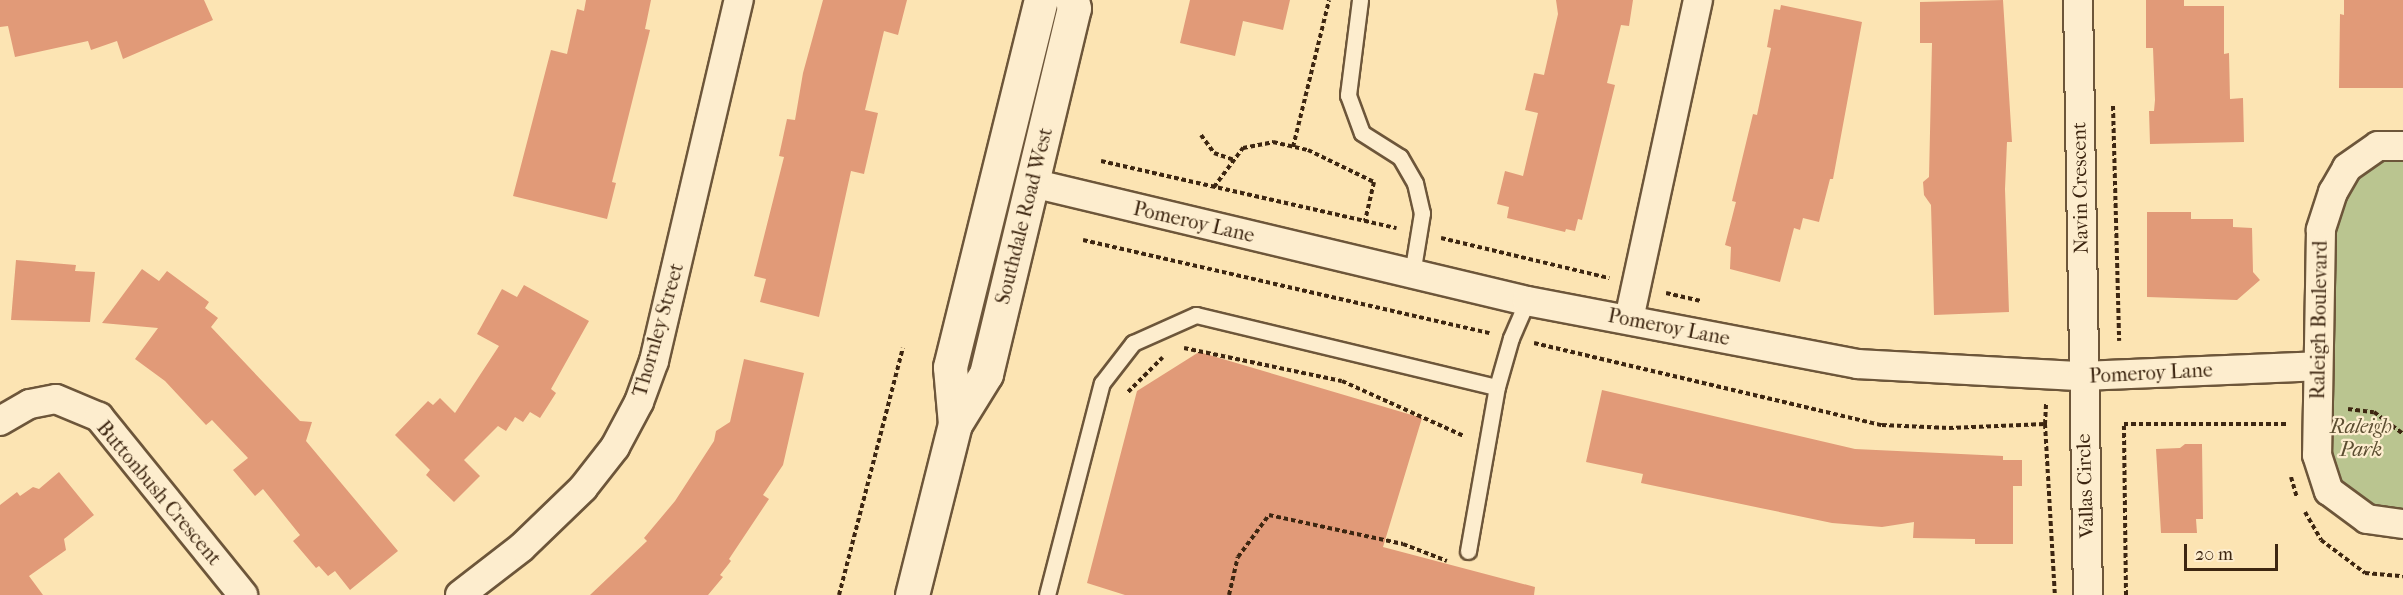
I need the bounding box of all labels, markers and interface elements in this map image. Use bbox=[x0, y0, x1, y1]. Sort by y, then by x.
street label: Navin Crescent bbox=[2067, 122, 2093, 254]
street label: Southdale Road West bbox=[990, 125, 1058, 307]
street label: Pomeroy Lane bbox=[1131, 196, 1257, 248]
street label: Raleigh Boulevard bbox=[2306, 240, 2332, 400]
street label: Thornley Street bbox=[627, 260, 689, 400]
street label: Pomeroy Lane bbox=[1606, 303, 1732, 351]
street label: Pomeroy Lane bbox=[2089, 358, 2213, 388]
park label: Raleigh Park bbox=[2330, 415, 2392, 462]
street label: Buttonbush Crescent bbox=[92, 416, 226, 570]
street label: Vallas Circle bbox=[2071, 433, 2099, 539]
scale bar bbox=[2187, 532, 2282, 570]
text: 20 m bbox=[2195, 544, 2233, 565]

